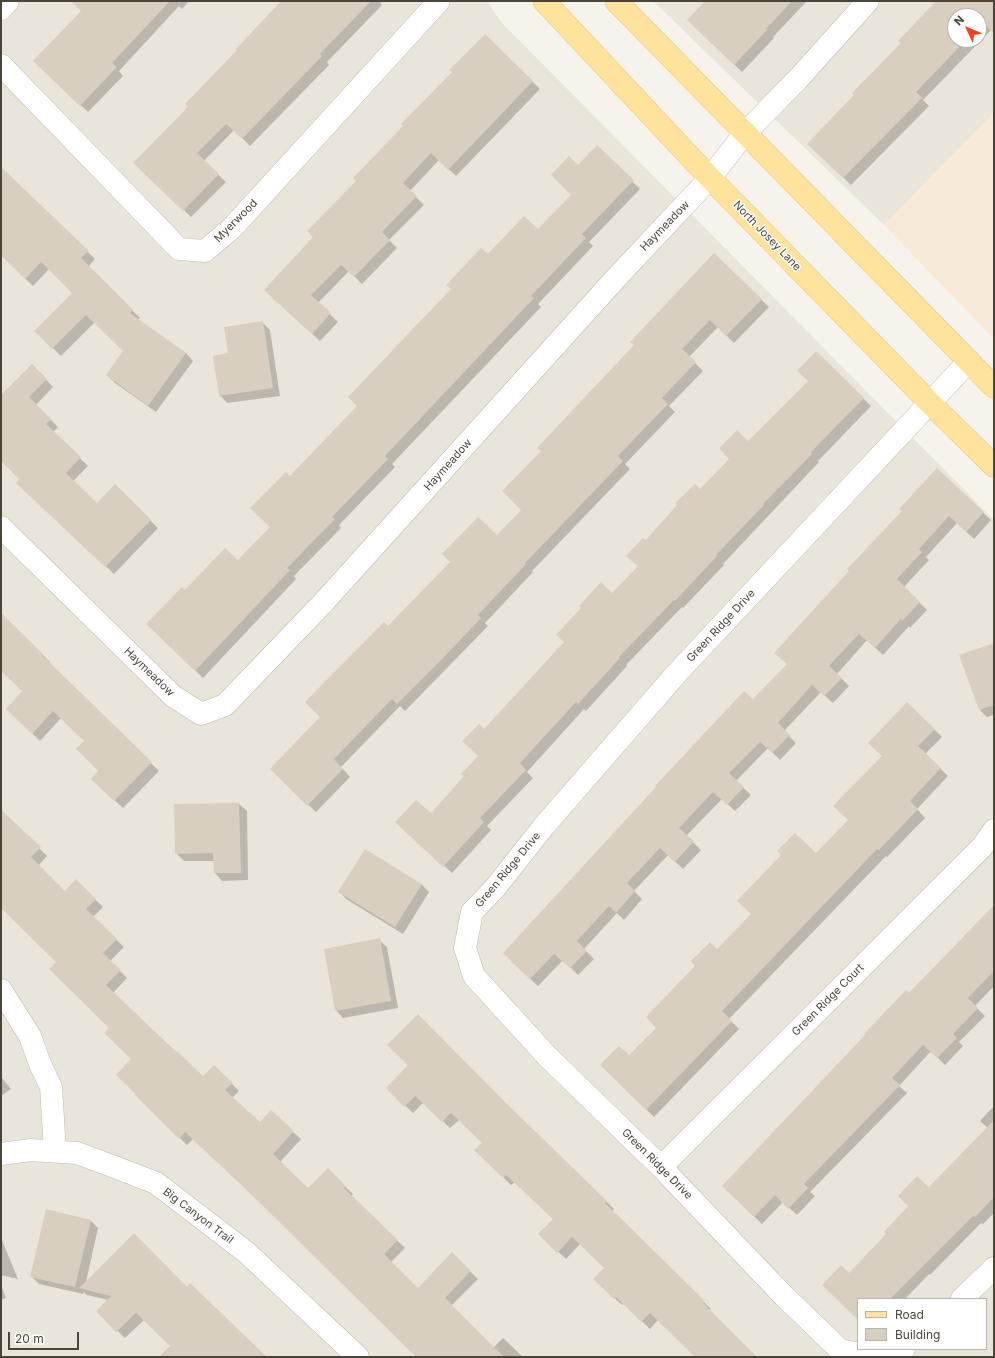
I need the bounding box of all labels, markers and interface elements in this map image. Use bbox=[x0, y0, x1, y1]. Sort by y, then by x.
north arrow bbox=[947, 8, 987, 48]
text: N bbox=[951, 12, 967, 28]
street label: Myerwood bbox=[212, 197, 260, 245]
street label: Haymeadow bbox=[638, 198, 692, 254]
street label: North Josey Lane bbox=[730, 198, 804, 274]
street label: Haymeadow bbox=[421, 436, 475, 494]
street label: Green Ridge Drive bbox=[684, 587, 758, 665]
street label: Haymeadow bbox=[121, 645, 177, 699]
street label: Green Ridge Drive bbox=[473, 830, 543, 910]
street label: Green Ridge Court bbox=[789, 961, 867, 1039]
street label: Green Ridge Drive bbox=[619, 1126, 695, 1202]
street label: Big Canyon Trail bbox=[160, 1185, 236, 1247]
legend bbox=[857, 1298, 987, 1350]
text: Road bbox=[895, 1307, 924, 1322]
scale bar bbox=[10, 1324, 81, 1350]
text: Building bbox=[895, 1327, 940, 1342]
text: 20 m bbox=[15, 1331, 44, 1346]

